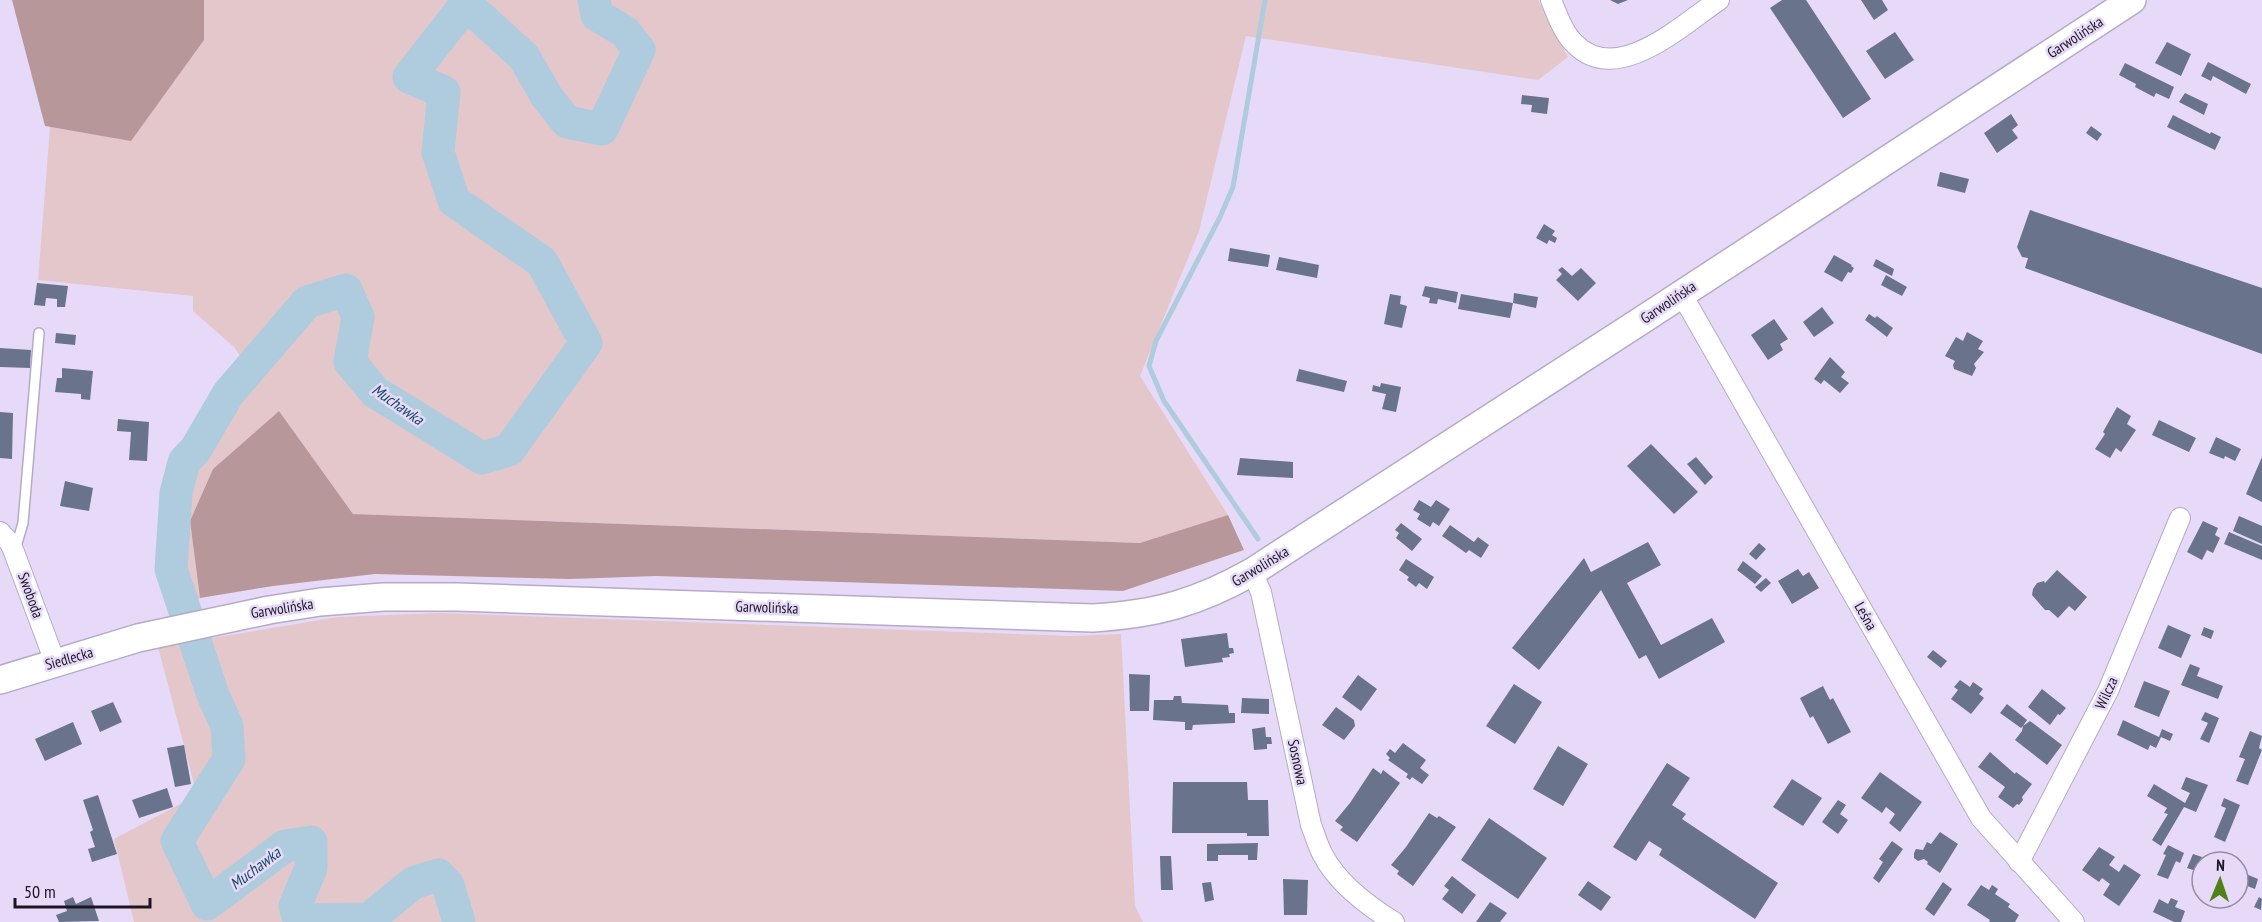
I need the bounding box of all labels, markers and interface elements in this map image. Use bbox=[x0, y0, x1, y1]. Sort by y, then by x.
street label: Garwolińska bbox=[2043, 12, 2107, 62]
street label: Garwolińska bbox=[1637, 277, 1699, 327]
water label: Muchawka bbox=[368, 379, 429, 430]
street label: Garwolińska bbox=[1228, 542, 1292, 590]
street label: Swoboda bbox=[14, 570, 48, 620]
street label: Garwolińska bbox=[249, 594, 315, 622]
street label: Garwolińska bbox=[735, 596, 799, 618]
street label: Leśna bbox=[1850, 599, 1882, 633]
street label: Siedlecka bbox=[43, 642, 95, 674]
street label: Wilcza bbox=[2090, 674, 2122, 712]
street label: Sosnowa bbox=[1284, 738, 1312, 786]
water label: Muchawka bbox=[226, 842, 286, 894]
north arrow bbox=[2190, 850, 2250, 910]
text: N bbox=[2216, 855, 2225, 875]
scale bar bbox=[15, 871, 150, 909]
text: 50 m bbox=[24, 880, 56, 903]

